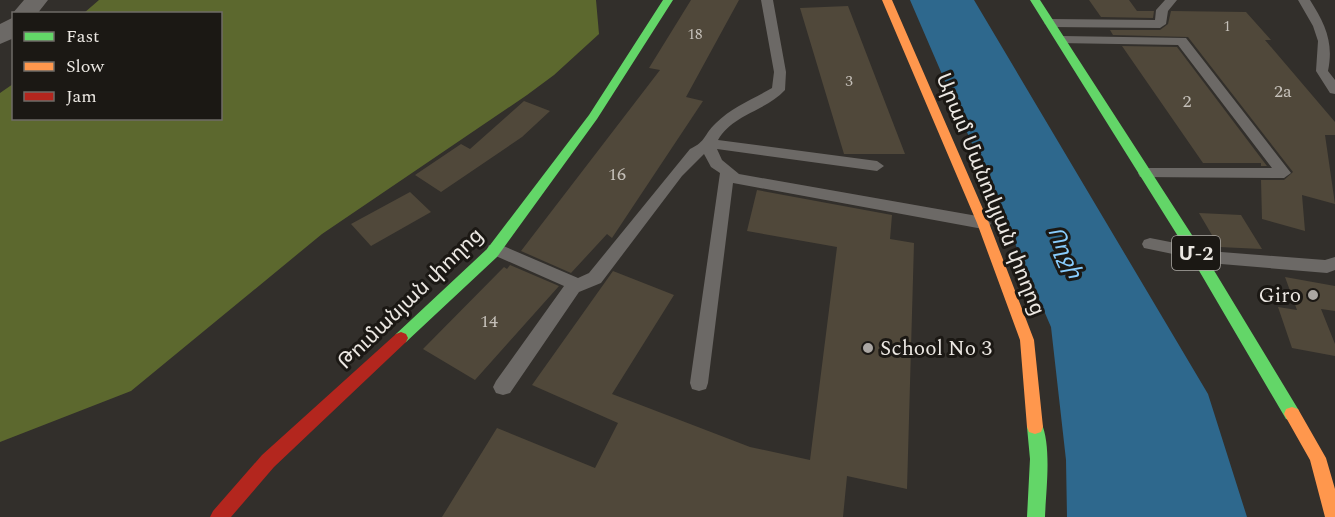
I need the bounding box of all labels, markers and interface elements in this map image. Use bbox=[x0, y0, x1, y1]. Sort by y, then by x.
legend bbox=[12, 12, 222, 120]
house number: 1 bbox=[1223, 15, 1231, 38]
text: Fast bbox=[66, 23, 99, 50]
house number: 18 bbox=[687, 23, 703, 46]
text: Slow bbox=[66, 53, 105, 80]
street label: Արամ Մանուկյան փողոց bbox=[927, 68, 1053, 320]
house number: 3 bbox=[845, 70, 853, 93]
house number: 2a bbox=[1274, 78, 1292, 105]
text: Jam bbox=[66, 83, 97, 110]
house number: 2 bbox=[1183, 88, 1192, 115]
house number: 16 bbox=[608, 161, 626, 188]
street label: Թումանյան փողոց bbox=[330, 220, 491, 377]
water label: Ողջի bbox=[1039, 221, 1091, 285]
road number: Մ-2 bbox=[1172, 236, 1220, 270]
place label: Giro bbox=[1259, 280, 1301, 312]
marker: Giro bbox=[1306, 288, 1320, 302]
house number: 14 bbox=[480, 308, 498, 335]
place label: School No 3 bbox=[880, 333, 992, 365]
marker: School No 3 bbox=[861, 341, 875, 355]

